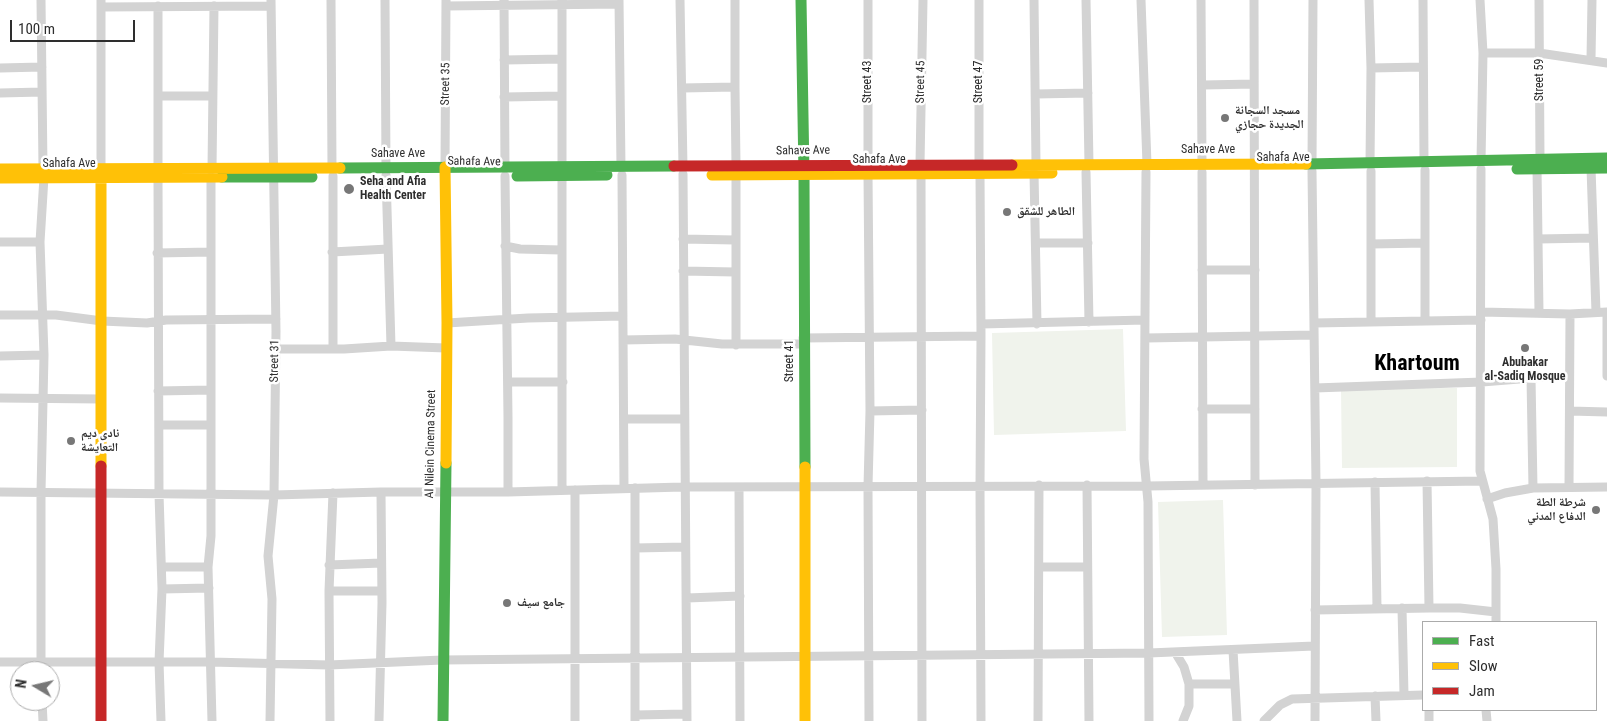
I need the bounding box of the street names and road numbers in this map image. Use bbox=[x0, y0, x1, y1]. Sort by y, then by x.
street label: Street 59 bbox=[1533, 59, 1547, 101]
street label: Street 43 bbox=[861, 61, 875, 103]
street label: Street 45 bbox=[913, 61, 929, 103]
street label: Street 47 bbox=[972, 61, 986, 103]
street label: Street 35 bbox=[438, 63, 454, 105]
street label: Sahave Ave bbox=[776, 143, 830, 159]
street label: Sahave Ave bbox=[1181, 143, 1235, 157]
street label: Sahave Ave bbox=[371, 147, 425, 161]
street label: Sahafa Ave bbox=[1256, 151, 1310, 165]
street label: Sahafa Ave bbox=[852, 153, 906, 167]
street label: Sahafa Ave bbox=[447, 154, 501, 170]
street label: Sahafa Ave bbox=[42, 157, 96, 171]
street label: Street 31 bbox=[267, 340, 283, 382]
street label: Street 41 bbox=[783, 340, 797, 382]
street label: Al Nilein Cinema Street bbox=[423, 389, 439, 499]

